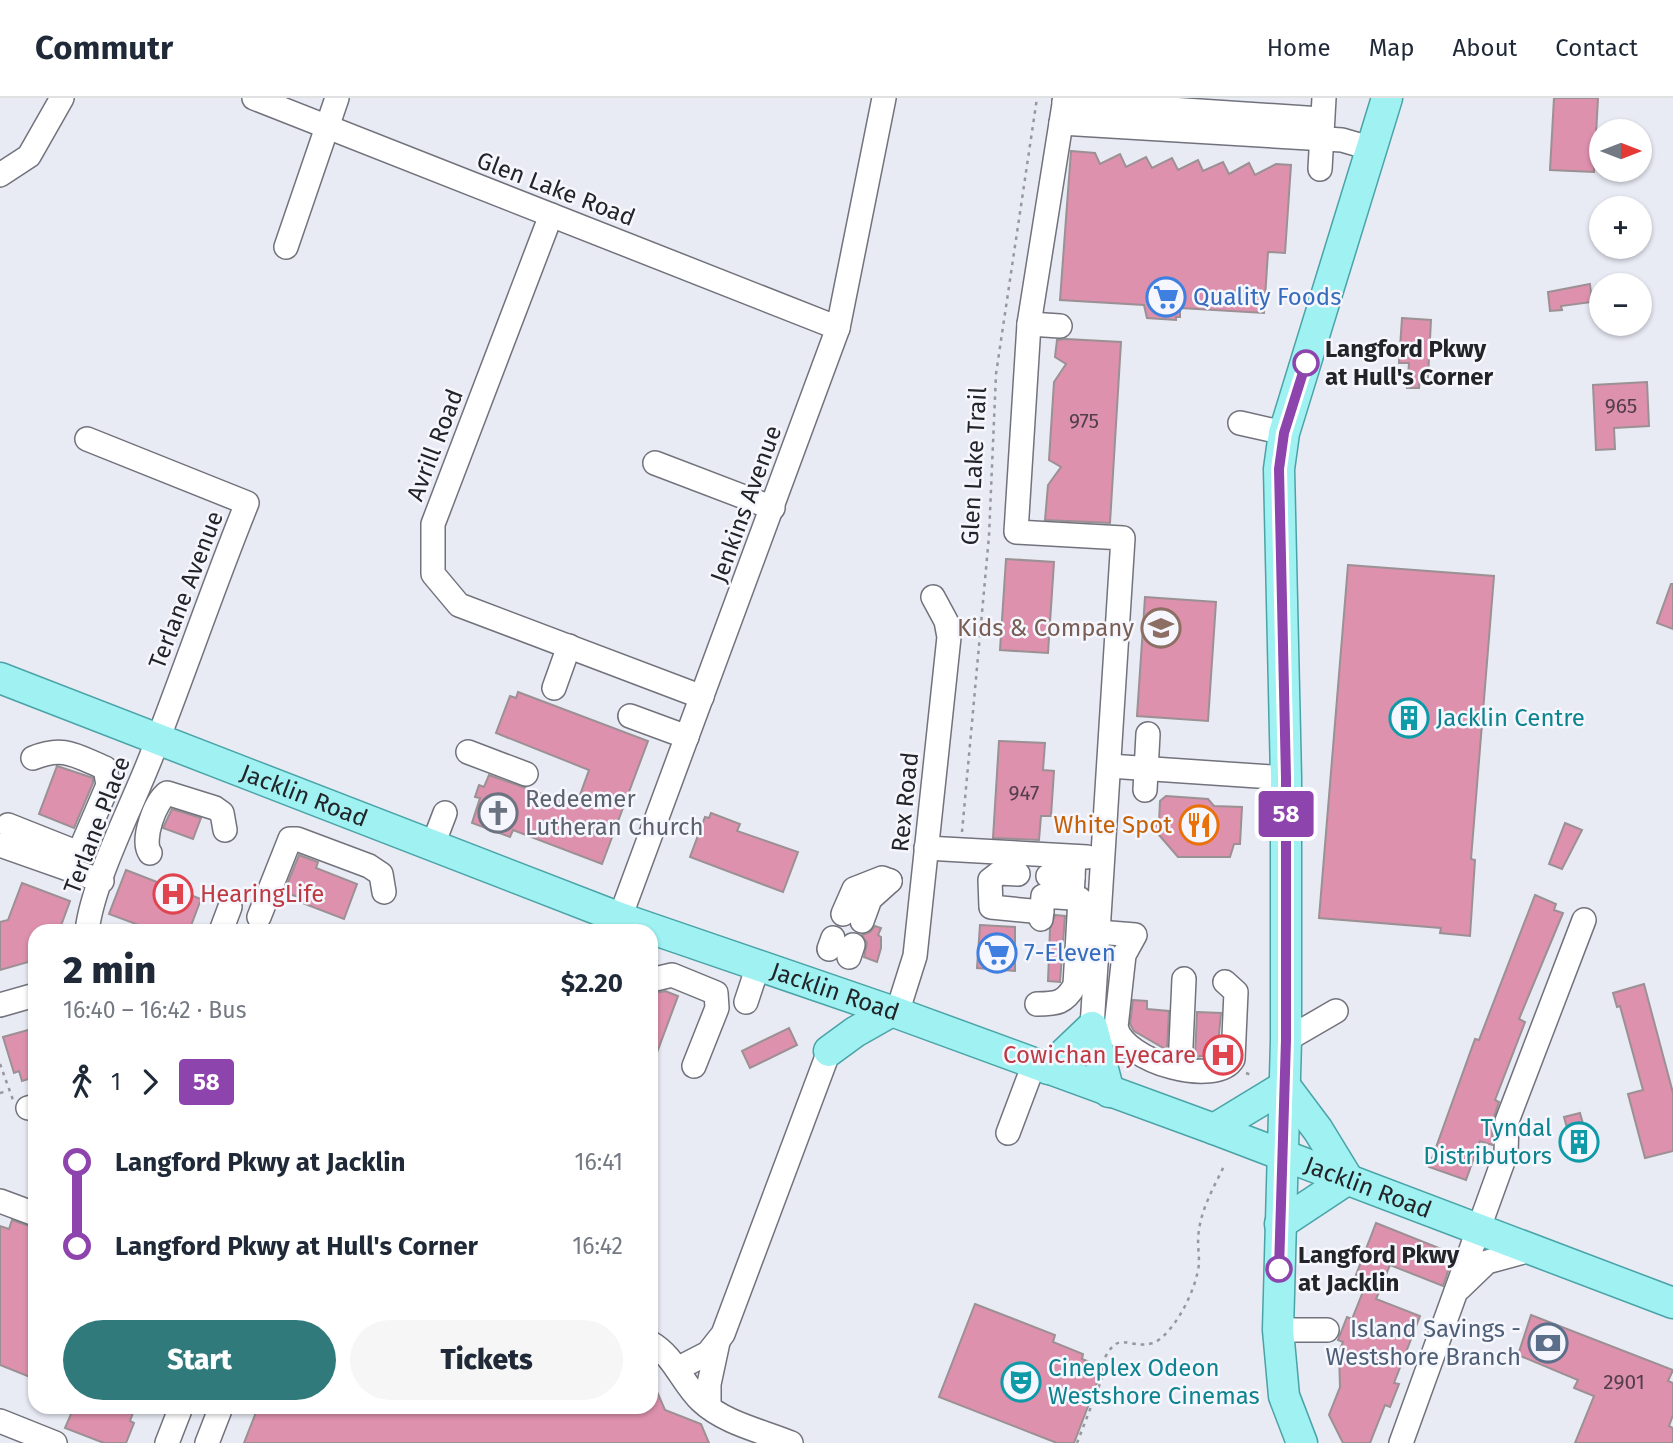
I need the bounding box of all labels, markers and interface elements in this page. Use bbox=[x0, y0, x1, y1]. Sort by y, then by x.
text: Commutr bbox=[35, 28, 173, 68]
text: Home bbox=[1267, 34, 1331, 62]
text: Map bbox=[1369, 34, 1415, 62]
text: About bbox=[1453, 34, 1517, 62]
text: Contact bbox=[1555, 34, 1638, 62]
north arrow bbox=[1589, 119, 1652, 182]
map controls bbox=[1589, 119, 1652, 336]
street label: Glen Lake Road bbox=[473, 146, 639, 232]
button: + bbox=[1589, 196, 1652, 259]
button: − bbox=[1589, 273, 1652, 336]
supermarket icon: Quality Foods bbox=[1145, 276, 1187, 318]
place label: Quality Foods bbox=[1193, 283, 1341, 311]
place label: Langford Pkwy at Hull's Corner bbox=[1325, 335, 1494, 391]
marker: Langford Pkwy at Hull's Corner bbox=[1293, 350, 1319, 376]
street label: Avrill Road bbox=[401, 385, 469, 505]
street label: Glen Lake Trail bbox=[956, 386, 992, 546]
house number: 965 bbox=[1605, 393, 1637, 419]
house number: 975 bbox=[1069, 408, 1099, 434]
street label: Jenkins Avenue bbox=[705, 422, 787, 586]
street label: Terlane Avenue bbox=[143, 507, 229, 673]
school or university icon: Kids & Company bbox=[1140, 607, 1182, 649]
place label: Kids & Company bbox=[957, 614, 1134, 642]
building icon: Jacklin Centre bbox=[1388, 697, 1430, 739]
place label: Jacklin Centre bbox=[1436, 704, 1585, 732]
street label: Rex Road bbox=[886, 751, 924, 853]
street label: Terlane Place bbox=[58, 752, 136, 898]
street label: Jacklin Road bbox=[237, 758, 371, 833]
house number: 947 bbox=[1009, 780, 1039, 806]
place label: Redeemer Lutheran Church bbox=[525, 785, 704, 841]
line badge: 58 bbox=[1254, 791, 1318, 837]
church icon: Redeemer Lutheran Church bbox=[477, 792, 519, 834]
text: 58 bbox=[1273, 800, 1299, 828]
restaurant icon: White Spot bbox=[1178, 804, 1220, 846]
place label: White Spot bbox=[1054, 811, 1172, 839]
hospital icon: HearingLife bbox=[152, 873, 194, 915]
place label: HearingLife bbox=[200, 880, 324, 908]
supermarket icon: 7-Eleven bbox=[976, 932, 1018, 974]
place label: 7-Eleven bbox=[1024, 939, 1116, 967]
text: 2 min bbox=[63, 947, 156, 993]
street label: Jacklin Road bbox=[767, 957, 903, 1027]
text: $2.20 bbox=[561, 968, 623, 999]
text: 16:40 – 16:42 · Bus bbox=[63, 996, 246, 1024]
hospital icon: Cowichan Eyecare bbox=[1202, 1034, 1244, 1076]
place label: Cowichan Eyecare bbox=[1003, 1041, 1196, 1069]
icon: walk bbox=[63, 1063, 101, 1101]
icon: forward bbox=[131, 1063, 169, 1101]
text: 1 bbox=[111, 1068, 121, 1096]
text: 58 bbox=[193, 1068, 220, 1096]
place label: Tyndal Distributors bbox=[1423, 1114, 1552, 1170]
building icon: Tyndal Distributors bbox=[1558, 1121, 1600, 1163]
text: Langford Pkwy at Jacklin bbox=[115, 1147, 406, 1178]
text: 16:41 bbox=[575, 1148, 623, 1176]
street label: Jacklin Road bbox=[1301, 1151, 1436, 1224]
text: Langford Pkwy at Hull's Corner bbox=[115, 1231, 478, 1262]
text: 16:42 bbox=[572, 1232, 623, 1260]
place label: Langford Pkwy at Jacklin bbox=[1298, 1241, 1460, 1297]
marker: Langford Pkwy at Jacklin bbox=[1266, 1256, 1292, 1282]
place label: Island Savings - Westshore Branch bbox=[1326, 1315, 1521, 1371]
button: Start bbox=[63, 1320, 336, 1400]
button: Tickets bbox=[350, 1320, 623, 1400]
bank icon: Island Savings - Westshore Branch bbox=[1527, 1322, 1569, 1364]
place label: Cineplex Odeon Westshore Cinemas bbox=[1048, 1354, 1260, 1410]
theatre icon: Cineplex Odeon Westshore Cinemas bbox=[1000, 1361, 1042, 1403]
house number: 2901 bbox=[1603, 1369, 1645, 1395]

